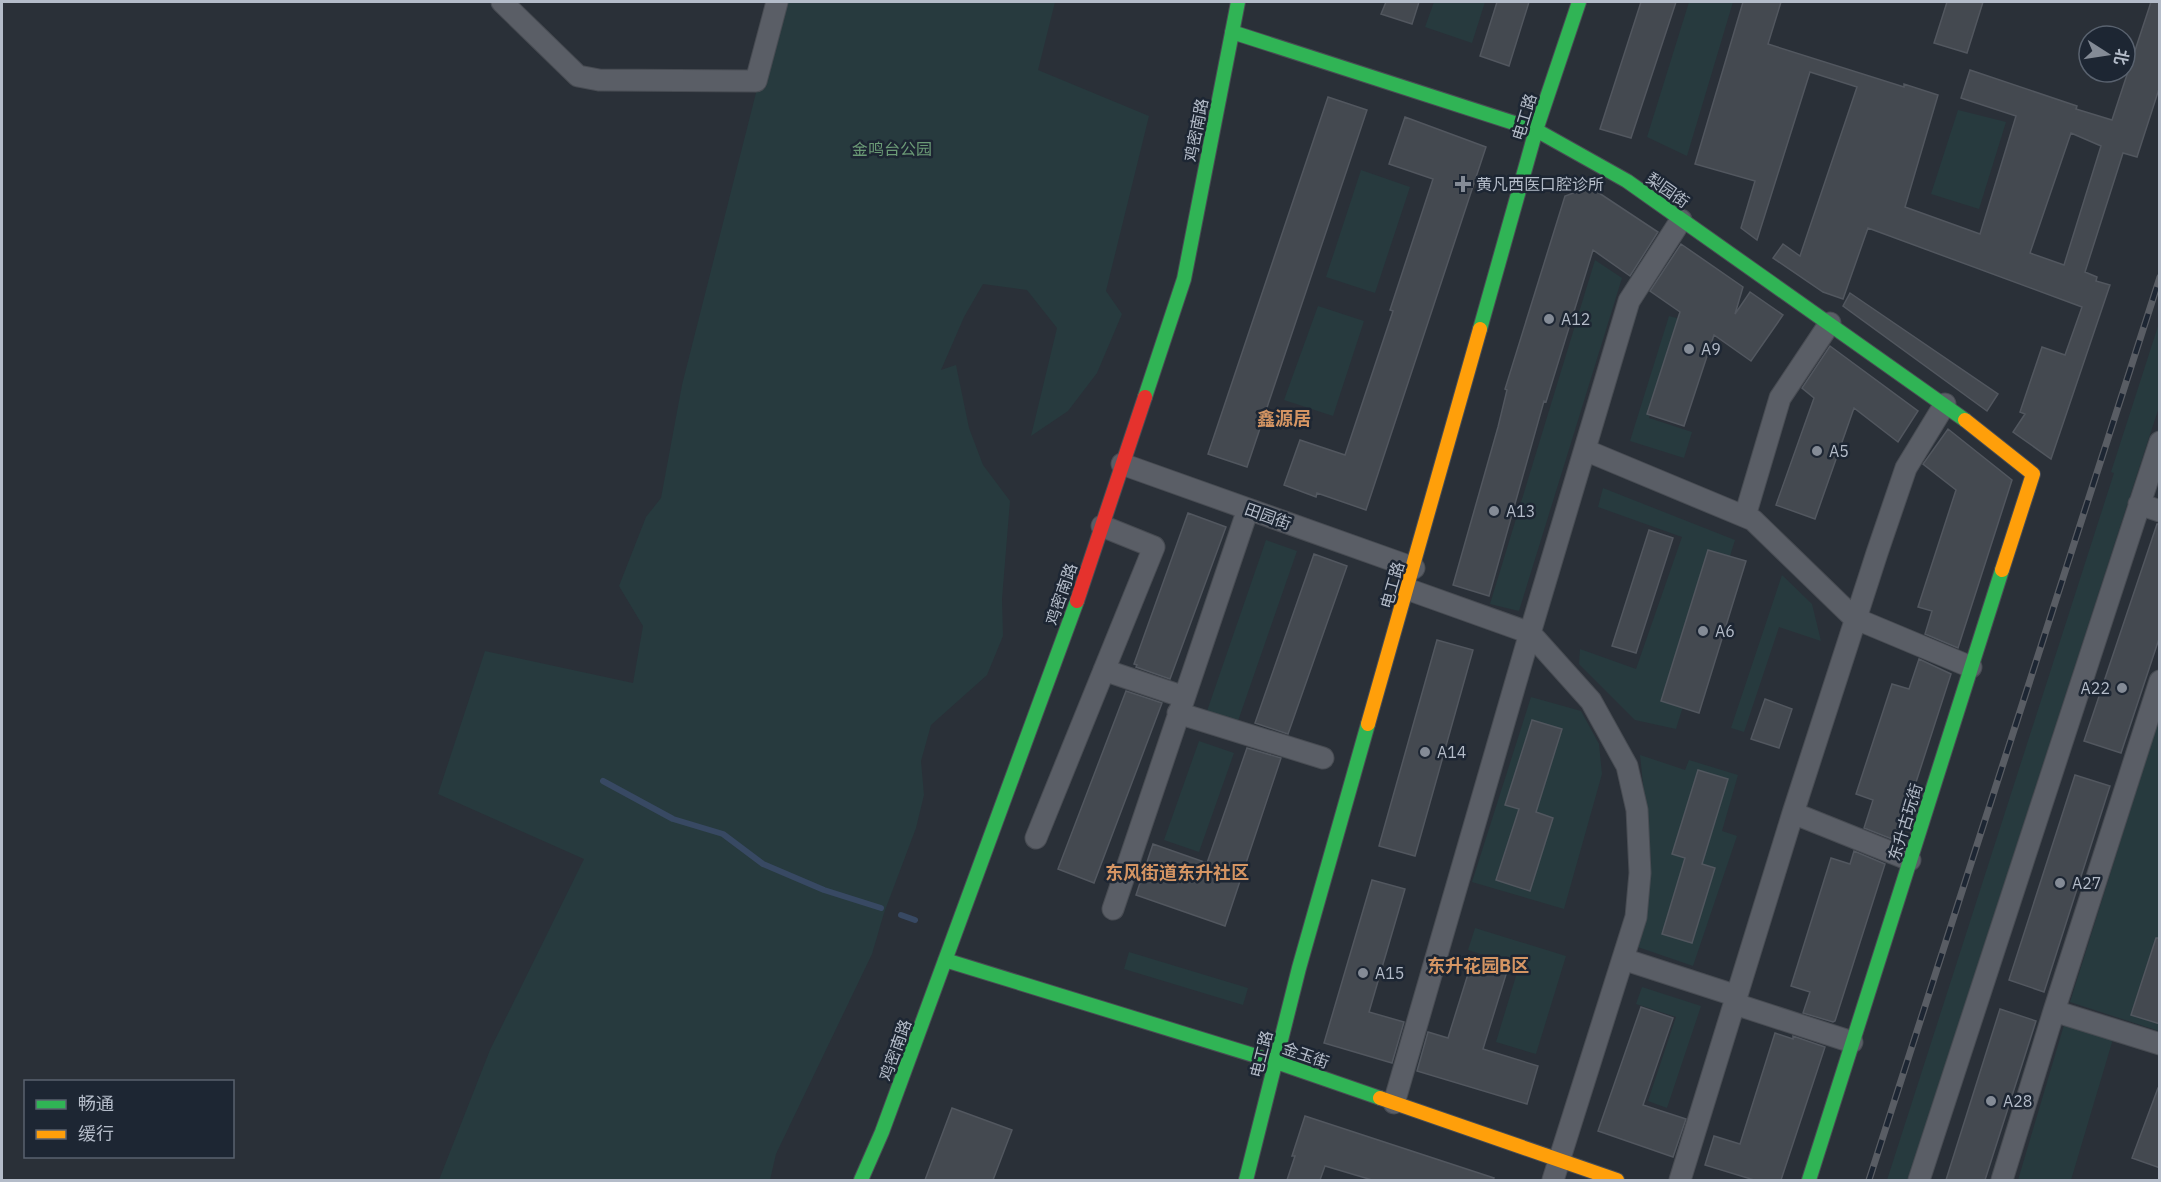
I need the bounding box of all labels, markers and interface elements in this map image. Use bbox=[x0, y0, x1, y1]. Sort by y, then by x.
north arrow bbox=[2077, 24, 2137, 84]
text: 北 bbox=[2110, 47, 2133, 67]
street label: 电工路 bbox=[1507, 91, 1541, 143]
street label: 鸡密南路 bbox=[1180, 97, 1212, 163]
park label: 金鸣台公园 bbox=[852, 139, 932, 159]
street label: 梨园街 bbox=[1643, 168, 1693, 212]
place label: 黄凡西医口腔诊所 bbox=[1476, 174, 1604, 194]
marker: 黄凡西医口腔诊所 bbox=[1454, 175, 1472, 193]
place label: A12 bbox=[1561, 309, 1590, 329]
marker: A12 bbox=[1542, 312, 1556, 326]
place label: A9 bbox=[1701, 339, 1721, 359]
marker: A9 bbox=[1682, 342, 1696, 356]
district label: 鑫源居 bbox=[1257, 407, 1311, 430]
place label: A5 bbox=[1829, 441, 1849, 461]
marker: A5 bbox=[1810, 444, 1824, 458]
street label: 田园街 bbox=[1242, 498, 1294, 534]
place label: A13 bbox=[1506, 501, 1535, 521]
marker: A13 bbox=[1487, 504, 1501, 518]
street label: 电工路 bbox=[1376, 559, 1408, 611]
street label: 鸡密南路 bbox=[1041, 560, 1081, 628]
place label: A6 bbox=[1715, 621, 1735, 641]
marker: A6 bbox=[1696, 624, 1710, 638]
place label: A22 bbox=[2081, 678, 2110, 698]
marker: A22 bbox=[2115, 681, 2129, 695]
place label: A14 bbox=[1437, 742, 1466, 762]
marker: A14 bbox=[1418, 745, 1432, 759]
street label: 东升古玩街 bbox=[1884, 781, 1926, 863]
district label: 东风街道东升社区 bbox=[1105, 861, 1249, 884]
place label: A27 bbox=[2072, 873, 2101, 893]
marker: A27 bbox=[2053, 876, 2067, 890]
district label: 东升花园B区 bbox=[1427, 954, 1529, 977]
place label: A15 bbox=[1375, 963, 1404, 983]
marker: A15 bbox=[1356, 966, 1370, 980]
street label: 鸡密南路 bbox=[875, 1017, 915, 1083]
street label: 电工路 bbox=[1245, 1028, 1277, 1080]
street label: 金玉街 bbox=[1280, 1038, 1332, 1072]
legend bbox=[24, 1080, 234, 1158]
place label: A28 bbox=[2003, 1091, 2032, 1111]
text: 畅通 bbox=[78, 1092, 114, 1115]
marker: A28 bbox=[1984, 1094, 1998, 1108]
text: 缓行 bbox=[78, 1122, 114, 1145]

